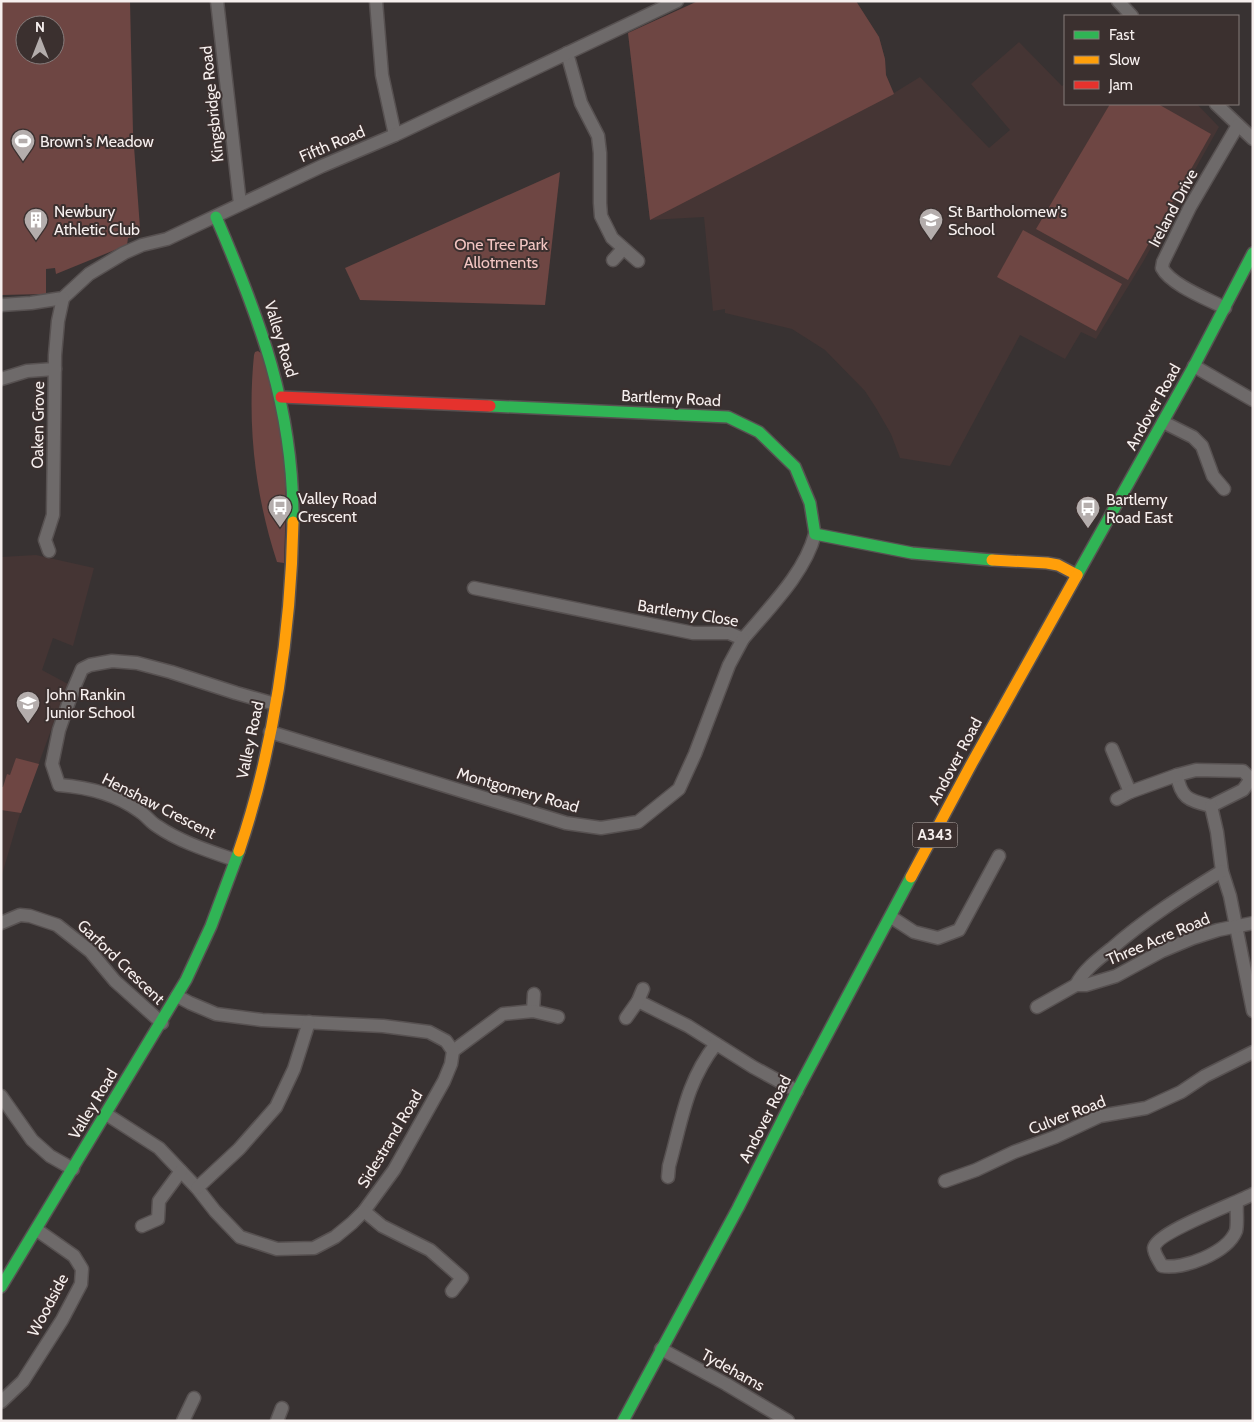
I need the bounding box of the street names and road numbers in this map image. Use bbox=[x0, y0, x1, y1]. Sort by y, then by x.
street label: Kingsbridge Road bbox=[196, 45, 228, 163]
street label: Fifth Road bbox=[296, 122, 368, 166]
street label: Ireland Drive bbox=[1144, 166, 1202, 250]
street label: Valley Road bbox=[260, 299, 302, 379]
street label: Andover Road bbox=[1122, 361, 1184, 453]
street label: Oaken Grove bbox=[28, 381, 48, 469]
street label: Bartlemy Road bbox=[621, 386, 721, 410]
street label: Bartlemy Close bbox=[636, 596, 740, 630]
street label: Valley Road bbox=[233, 699, 267, 781]
street label: Andover Road bbox=[924, 714, 986, 808]
street label: Montgomery Road bbox=[455, 763, 581, 817]
street label: Henshaw Crescent bbox=[99, 769, 220, 843]
road number: A343 bbox=[912, 822, 958, 848]
street label: Three Acre Road bbox=[1104, 909, 1212, 969]
street label: Garford Crescent bbox=[73, 916, 169, 1009]
street label: Valley Road bbox=[65, 1065, 121, 1143]
street label: Andover Road bbox=[735, 1072, 795, 1166]
street label: Sidestrand Road bbox=[353, 1087, 427, 1191]
street label: Culver Road bbox=[1026, 1092, 1108, 1138]
street label: Woodside bbox=[24, 1270, 72, 1340]
street label: Tydehams bbox=[698, 1345, 768, 1395]

